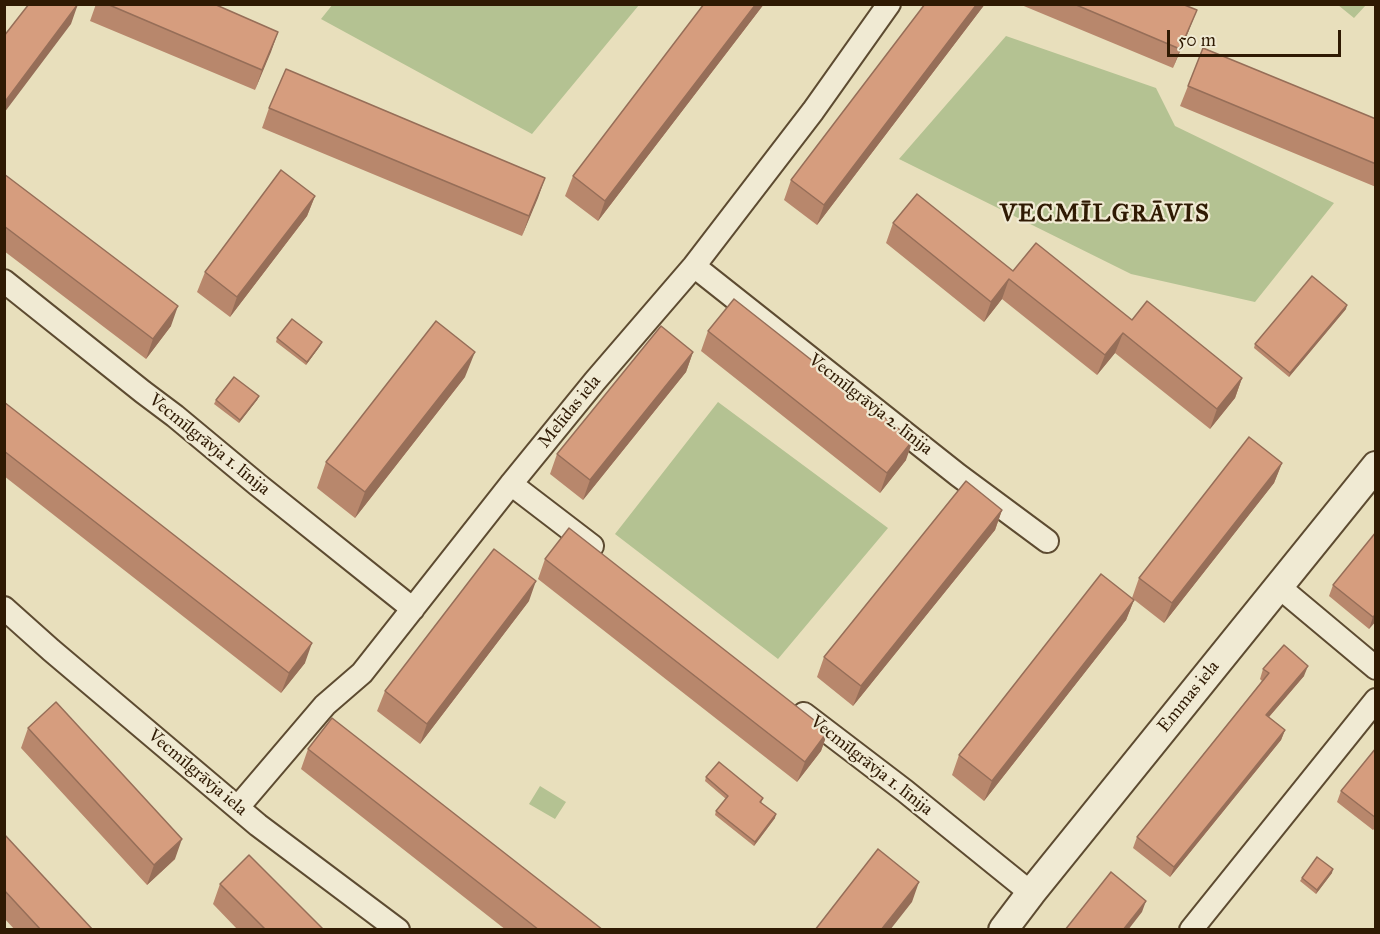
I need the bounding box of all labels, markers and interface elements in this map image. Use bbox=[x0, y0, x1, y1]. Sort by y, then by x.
scale bar bbox=[1170, 18, 1344, 56]
text: 50 m bbox=[1178, 29, 1216, 51]
district label: VECMĪLGRĀVIS bbox=[1000, 201, 1210, 229]
street label: Vecmīlgrāvja 2. līnija bbox=[804, 350, 936, 460]
street label: Melīdas iela bbox=[534, 371, 606, 453]
street label: Vecmīlgrāvja 1. līnija bbox=[144, 390, 274, 500]
street label: Emmas iela bbox=[1154, 657, 1224, 737]
street label: Vecmīlgrāvja 1. līnija bbox=[805, 711, 937, 821]
street label: Vecmīlgrāvja iela bbox=[143, 725, 251, 821]

